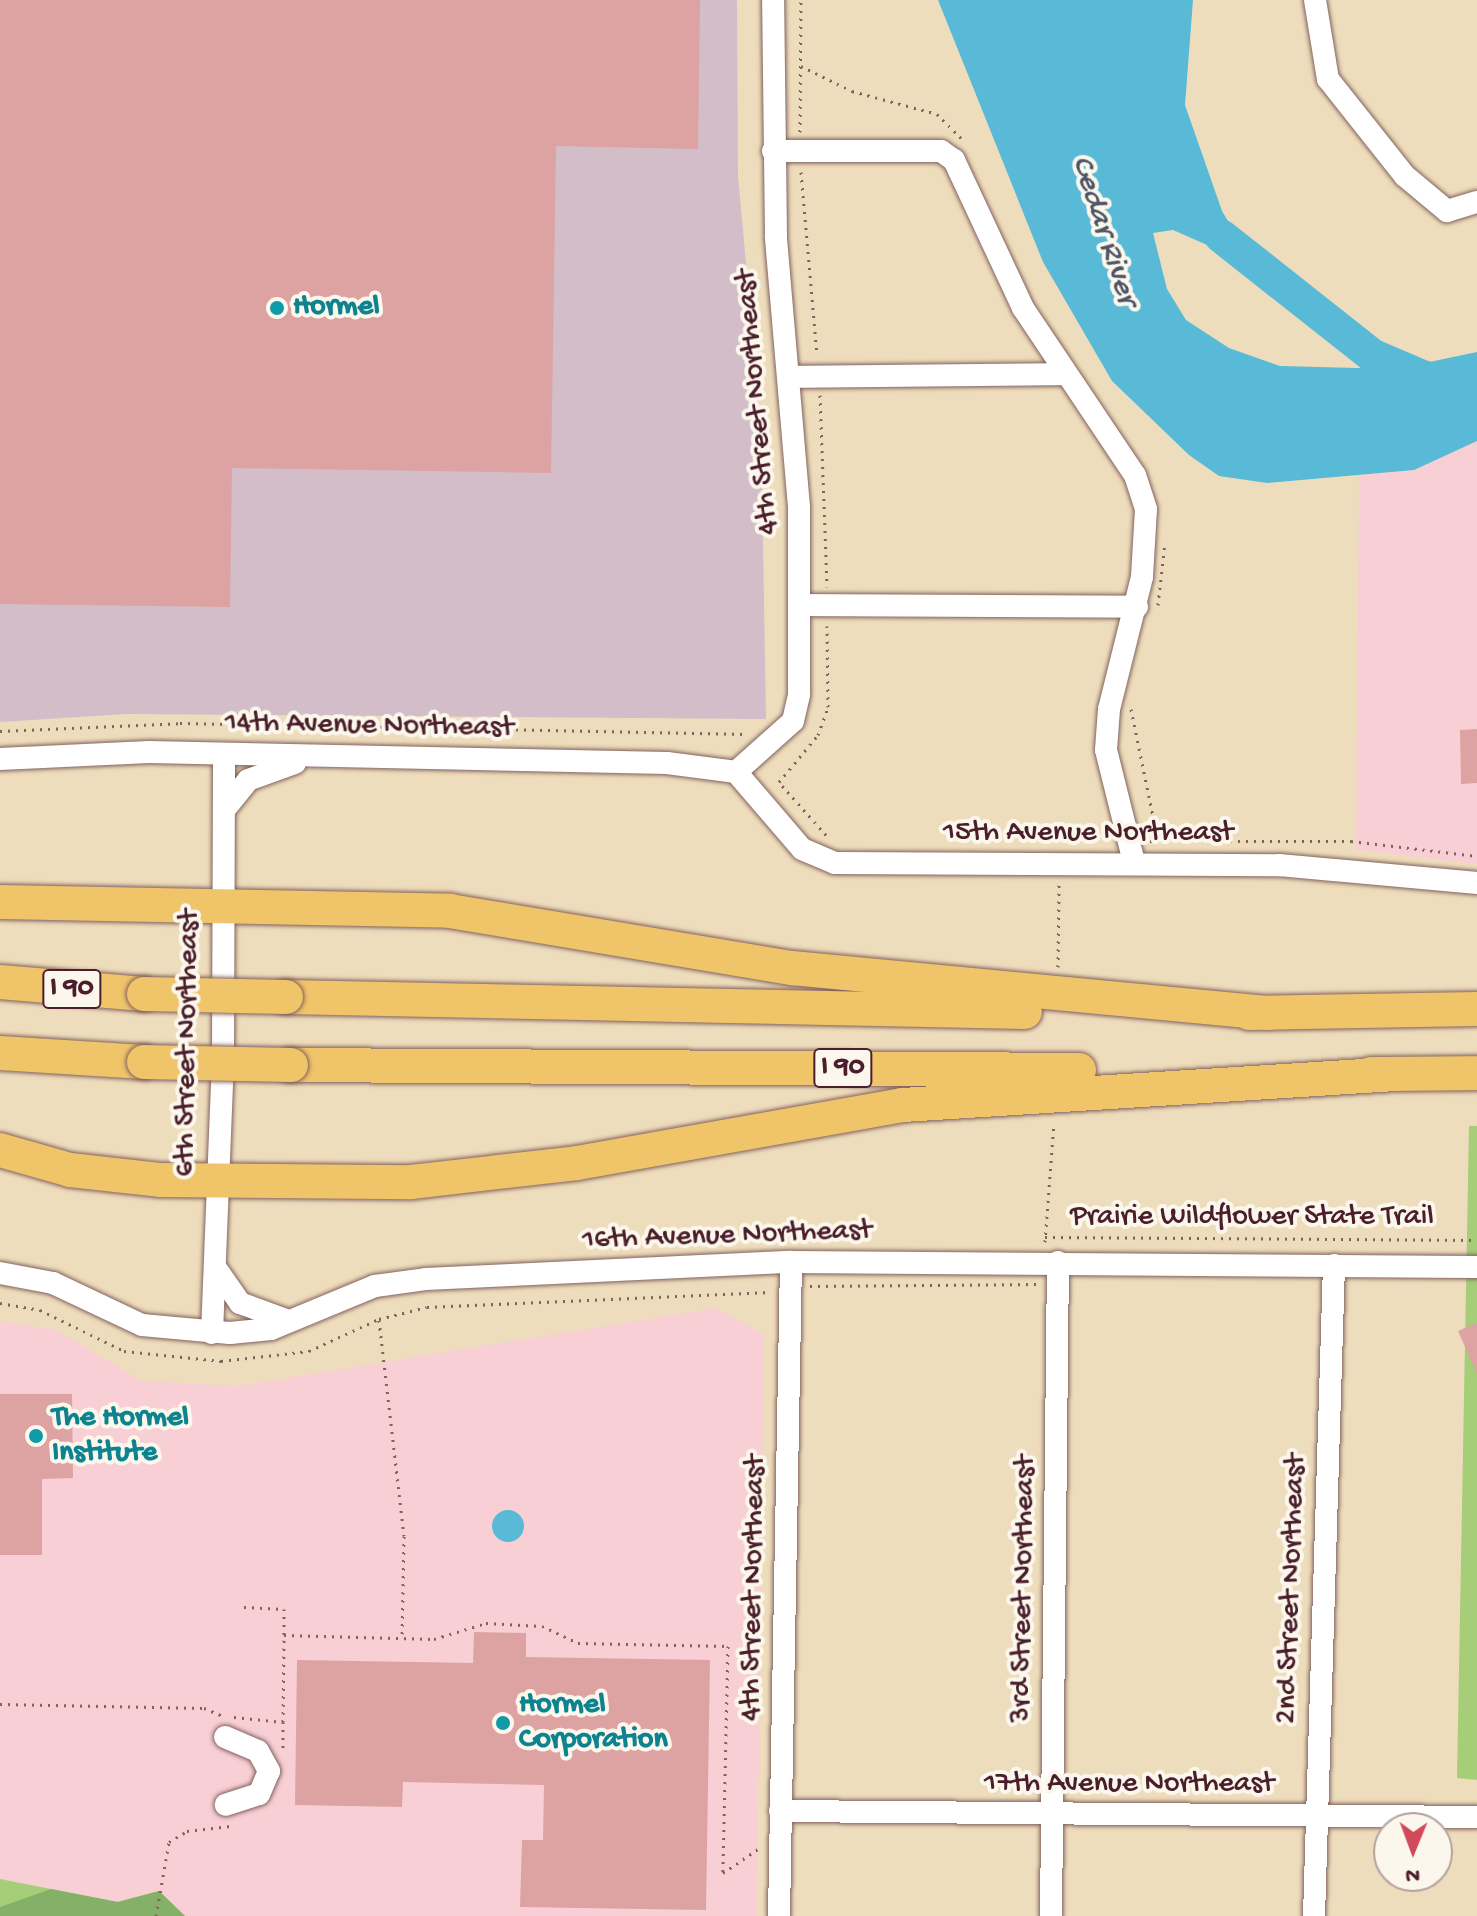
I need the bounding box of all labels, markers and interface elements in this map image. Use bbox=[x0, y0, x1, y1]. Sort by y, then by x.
water label: Cedar River bbox=[1061, 151, 1145, 311]
street label: 4th Street Northeast bbox=[729, 268, 789, 536]
place label: Hormel bbox=[293, 290, 380, 326]
marker: Hormel bbox=[268, 299, 286, 317]
street label: 14th Avenue Northeast bbox=[224, 706, 514, 748]
street label: 15th Avenue Northeast bbox=[943, 816, 1233, 852]
street label: 6th Street Northeast bbox=[169, 909, 209, 1177]
road number: I 90 bbox=[42, 965, 102, 1013]
road number: I 90 bbox=[813, 1044, 873, 1092]
street label: Prairie Wildflower State Trail bbox=[1070, 1200, 1434, 1236]
street label: 16th Avenue Northeast bbox=[582, 1214, 872, 1260]
place label: The Hormel Institute bbox=[52, 1401, 189, 1472]
marker: The Hormel Institute bbox=[27, 1427, 45, 1445]
street label: 2nd Street Northeast bbox=[1270, 1453, 1316, 1725]
street label: 4th Street Northeast bbox=[735, 1455, 775, 1721]
street label: 3rd Street Northeast bbox=[1005, 1455, 1045, 1723]
place label: Hormel Corporation bbox=[519, 1688, 668, 1758]
marker: Hormel Corporation bbox=[494, 1714, 512, 1732]
street label: 17th Avenue Northeast bbox=[984, 1767, 1274, 1803]
north arrow bbox=[1373, 1812, 1453, 1892]
text: N bbox=[1405, 1861, 1420, 1887]

